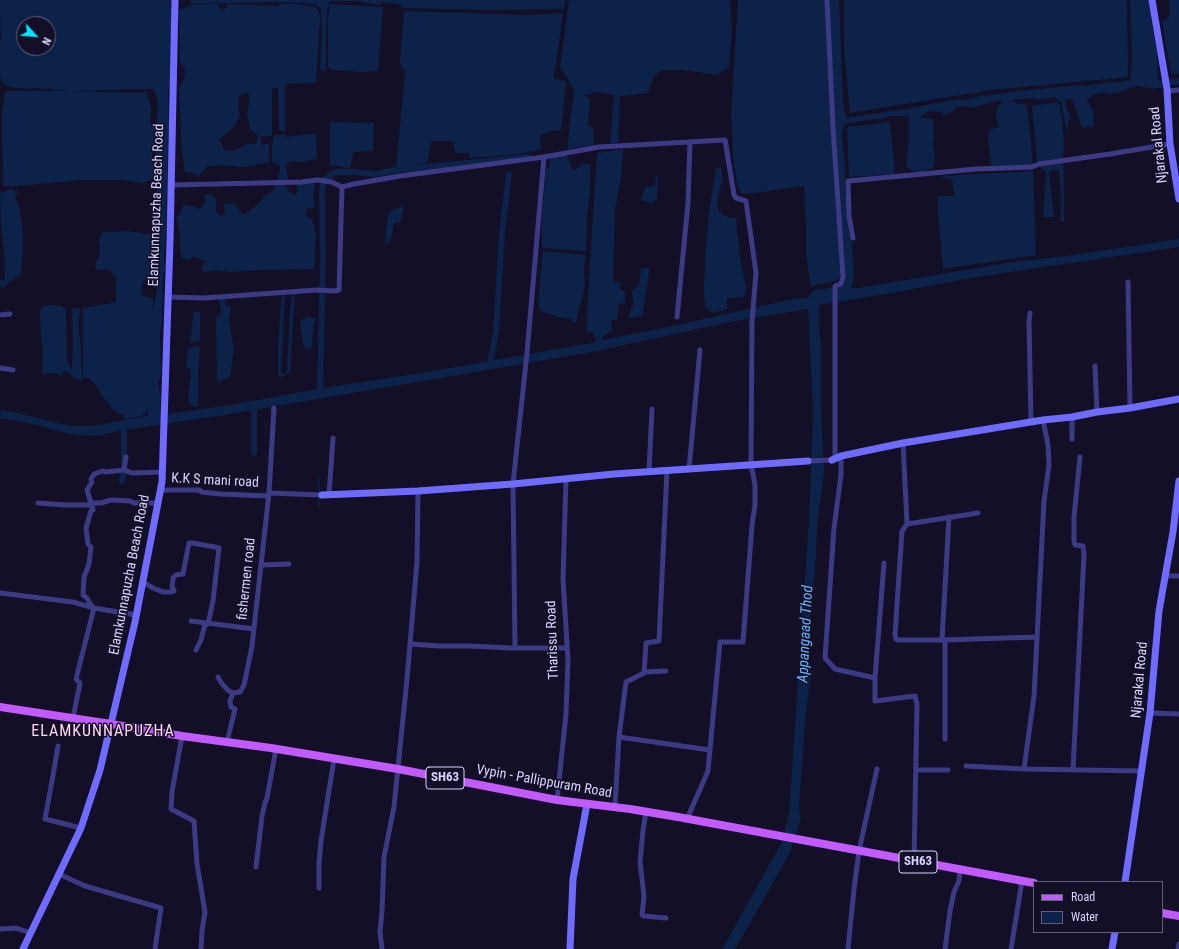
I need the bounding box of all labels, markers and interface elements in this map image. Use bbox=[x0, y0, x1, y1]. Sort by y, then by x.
north arrow bbox=[16, 16, 56, 56]
text: N bbox=[39, 35, 54, 47]
street label: Njarakal Road bbox=[1147, 106, 1171, 184]
street label: Elamkunnapuzha Beach Road bbox=[146, 123, 168, 287]
street label: K.K S mani road bbox=[171, 470, 259, 492]
street label: Elamkunnapuzha Beach Road bbox=[106, 494, 154, 656]
street label: fishermen road bbox=[234, 537, 260, 621]
water label: Appangaad Thod bbox=[794, 585, 818, 683]
street label: Tharissu Road bbox=[543, 600, 563, 680]
street label: Njarakal Road bbox=[1128, 641, 1152, 719]
district label: ELAMKUNNAPUZHA bbox=[31, 722, 175, 742]
street label: Vypin - Pallippuram Road bbox=[475, 762, 613, 802]
road number: SH63 bbox=[426, 767, 464, 789]
road number: SH63 bbox=[899, 851, 937, 873]
legend bbox=[1033, 881, 1163, 933]
text: Road bbox=[1071, 890, 1095, 904]
text: Water bbox=[1071, 910, 1099, 924]

